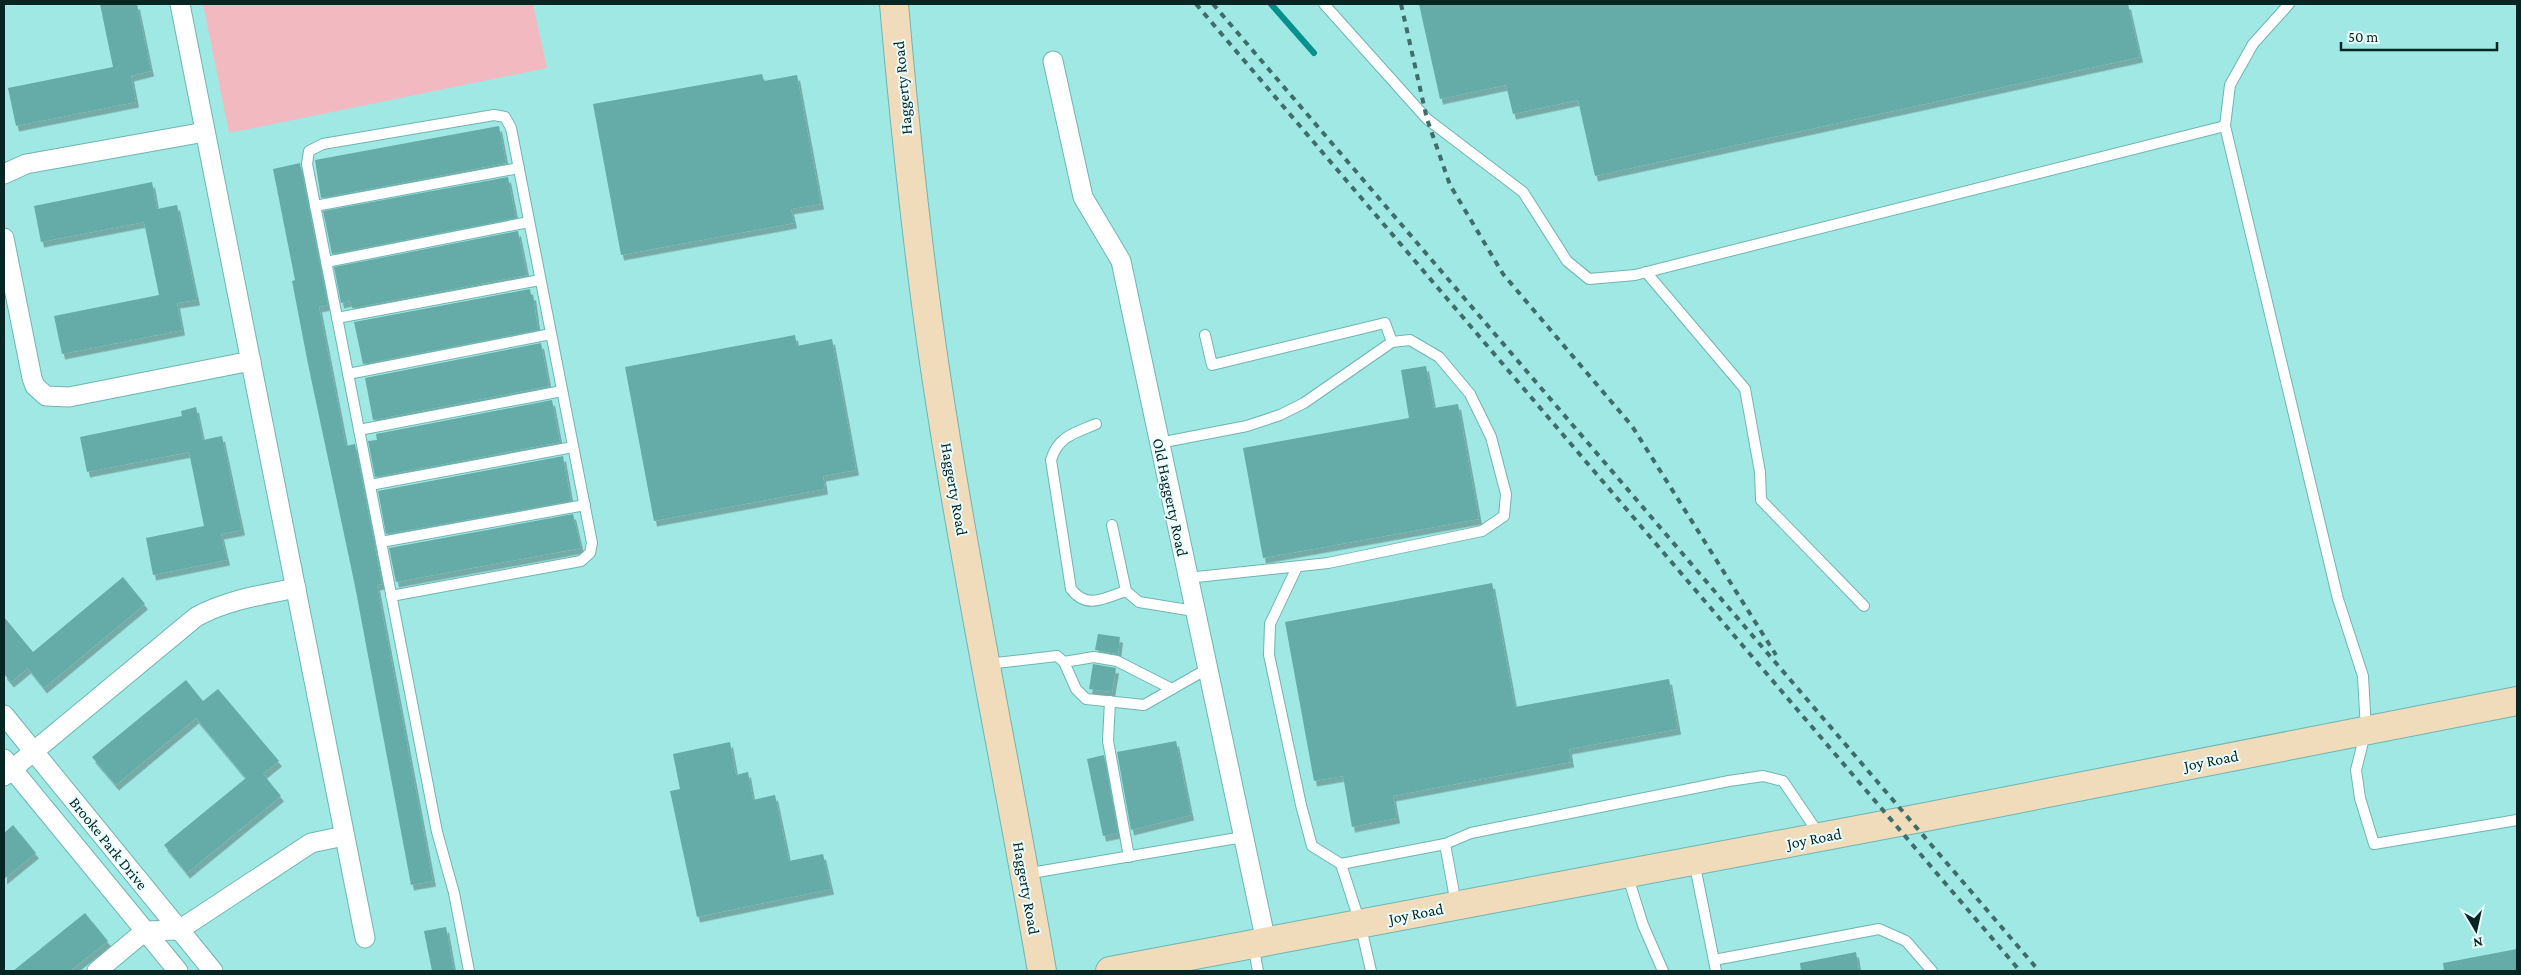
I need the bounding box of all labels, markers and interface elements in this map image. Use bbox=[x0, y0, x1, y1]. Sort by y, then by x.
scale bar bbox=[2341, 20, 2497, 52]
text: 50 m bbox=[2348, 29, 2378, 45]
street label: Haggerty Road bbox=[890, 40, 916, 136]
street label: Old Haggerty Road bbox=[1149, 436, 1191, 559]
street label: Haggerty Road bbox=[937, 441, 971, 538]
street label: Joy Road bbox=[2180, 747, 2241, 775]
street label: Brooke Park Drive bbox=[66, 794, 151, 893]
street label: Joy Road bbox=[1783, 825, 1844, 853]
street label: Haggerty Road bbox=[1009, 840, 1043, 937]
street label: Joy Road bbox=[1385, 900, 1446, 928]
north arrow bbox=[2451, 905, 2501, 955]
text: N bbox=[2472, 934, 2484, 952]

